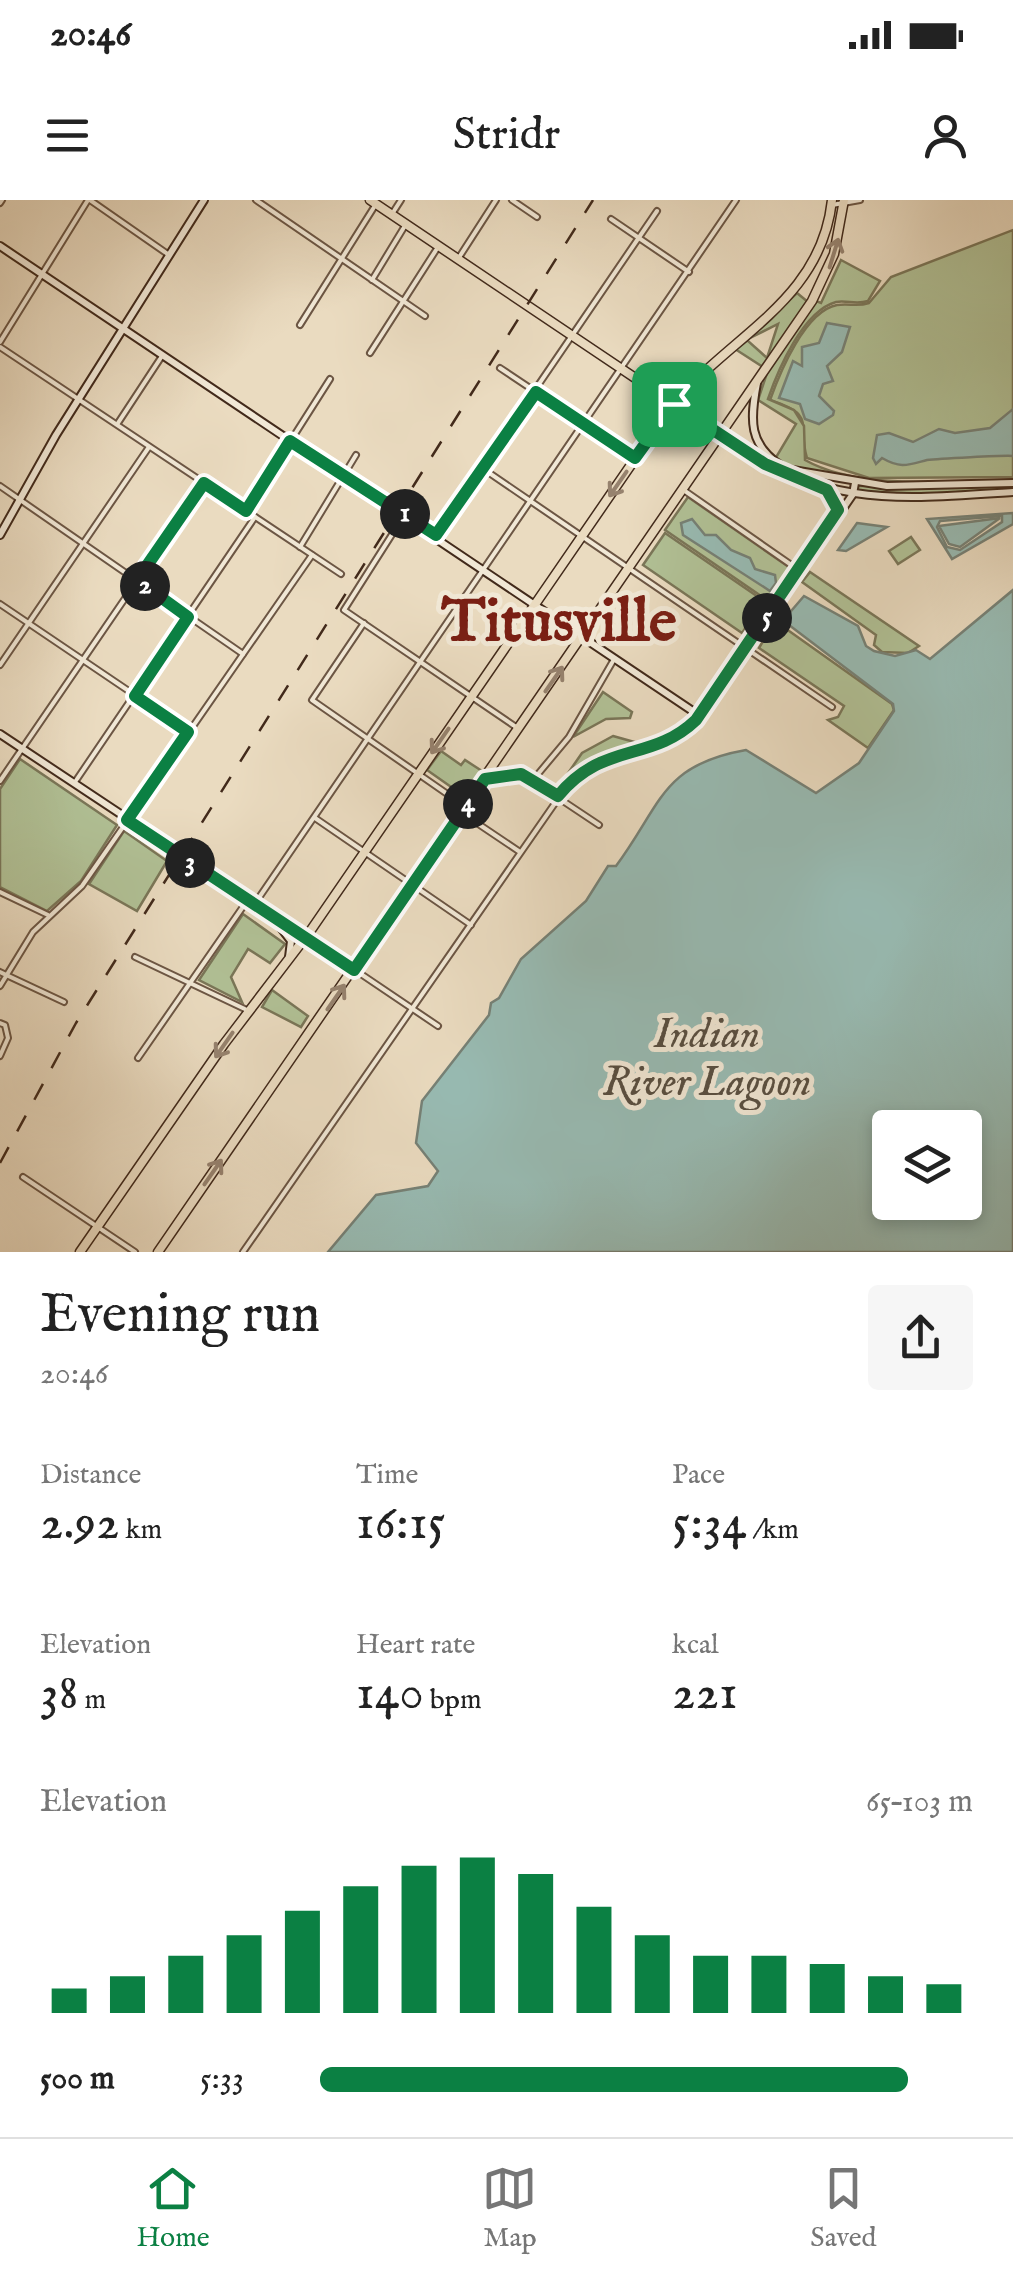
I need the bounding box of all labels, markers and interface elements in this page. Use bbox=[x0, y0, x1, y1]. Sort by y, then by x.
text: 20:46 bbox=[50, 11, 131, 59]
text: Stridr bbox=[453, 107, 560, 164]
icon: menu bbox=[40, 108, 95, 163]
icon: person bbox=[918, 108, 973, 163]
one-way arrow bbox=[826, 237, 844, 269]
pin bbox=[632, 362, 717, 447]
icon: arrive bbox=[647, 377, 702, 432]
one-way arrow bbox=[608, 469, 629, 497]
pin: 1 bbox=[380, 489, 430, 539]
text: 1 bbox=[400, 496, 410, 531]
pin: 2 bbox=[120, 561, 170, 611]
text: 2 bbox=[138, 568, 152, 603]
district label: Titusville bbox=[440, 586, 677, 662]
pin: 5 bbox=[742, 593, 792, 643]
text: 5 bbox=[762, 600, 772, 635]
one-way arrow bbox=[543, 666, 564, 693]
one-way arrow bbox=[430, 727, 451, 755]
pin: 4 bbox=[443, 779, 493, 829]
text: 4 bbox=[461, 786, 475, 821]
pin: 3 bbox=[165, 838, 215, 888]
text: 3 bbox=[185, 845, 195, 880]
one-way arrow bbox=[325, 983, 346, 1011]
water label: Indian River Lagoon bbox=[603, 1009, 811, 1111]
one-way arrow bbox=[214, 1031, 235, 1058]
map controls bbox=[872, 1110, 982, 1220]
button: layers bbox=[872, 1110, 982, 1220]
one-way arrow bbox=[202, 1159, 223, 1186]
text: Evening run bbox=[40, 1281, 320, 1351]
button: share bbox=[868, 1285, 973, 1390]
text: 20:46 bbox=[40, 1354, 108, 1395]
text: Distance bbox=[40, 1458, 141, 1493]
text: Time bbox=[356, 1458, 418, 1493]
text: Pace bbox=[672, 1458, 725, 1493]
text: 2.92 bbox=[40, 1493, 119, 1556]
text: 16:15 bbox=[356, 1493, 446, 1556]
text: 5:34 bbox=[672, 1493, 747, 1556]
text: km bbox=[119, 1513, 162, 1548]
text: /km bbox=[747, 1513, 799, 1548]
text: Elevation bbox=[40, 1628, 151, 1663]
text: Heart rate bbox=[356, 1628, 475, 1663]
text: kcal bbox=[672, 1628, 719, 1663]
text: 38 bbox=[40, 1663, 78, 1726]
text: 140 bbox=[356, 1663, 424, 1726]
text: 221 bbox=[672, 1663, 738, 1726]
text: m bbox=[78, 1683, 106, 1718]
text: bpm bbox=[424, 1683, 482, 1718]
text: Elevation bbox=[40, 1782, 167, 1823]
text: 65–103 m bbox=[866, 1782, 973, 1823]
text: 500 m bbox=[40, 2059, 115, 2100]
text: 5:33 bbox=[200, 2059, 244, 2100]
tab: Home bbox=[136, 2161, 210, 2256]
tab: Map bbox=[482, 2161, 537, 2256]
tab: Saved bbox=[810, 2161, 877, 2256]

